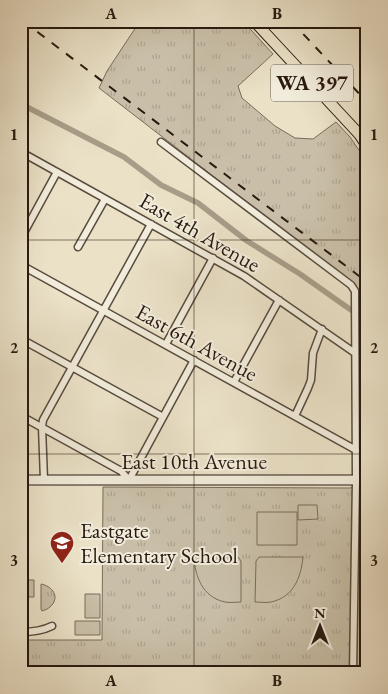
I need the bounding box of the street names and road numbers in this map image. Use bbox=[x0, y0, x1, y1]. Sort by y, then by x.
road number: WA 397 bbox=[271, 65, 353, 102]
street label: East 4th Avenue bbox=[134, 186, 266, 279]
street label: East 6th Avenue bbox=[131, 297, 263, 388]
street label: East 10th Avenue bbox=[121, 447, 267, 476]

